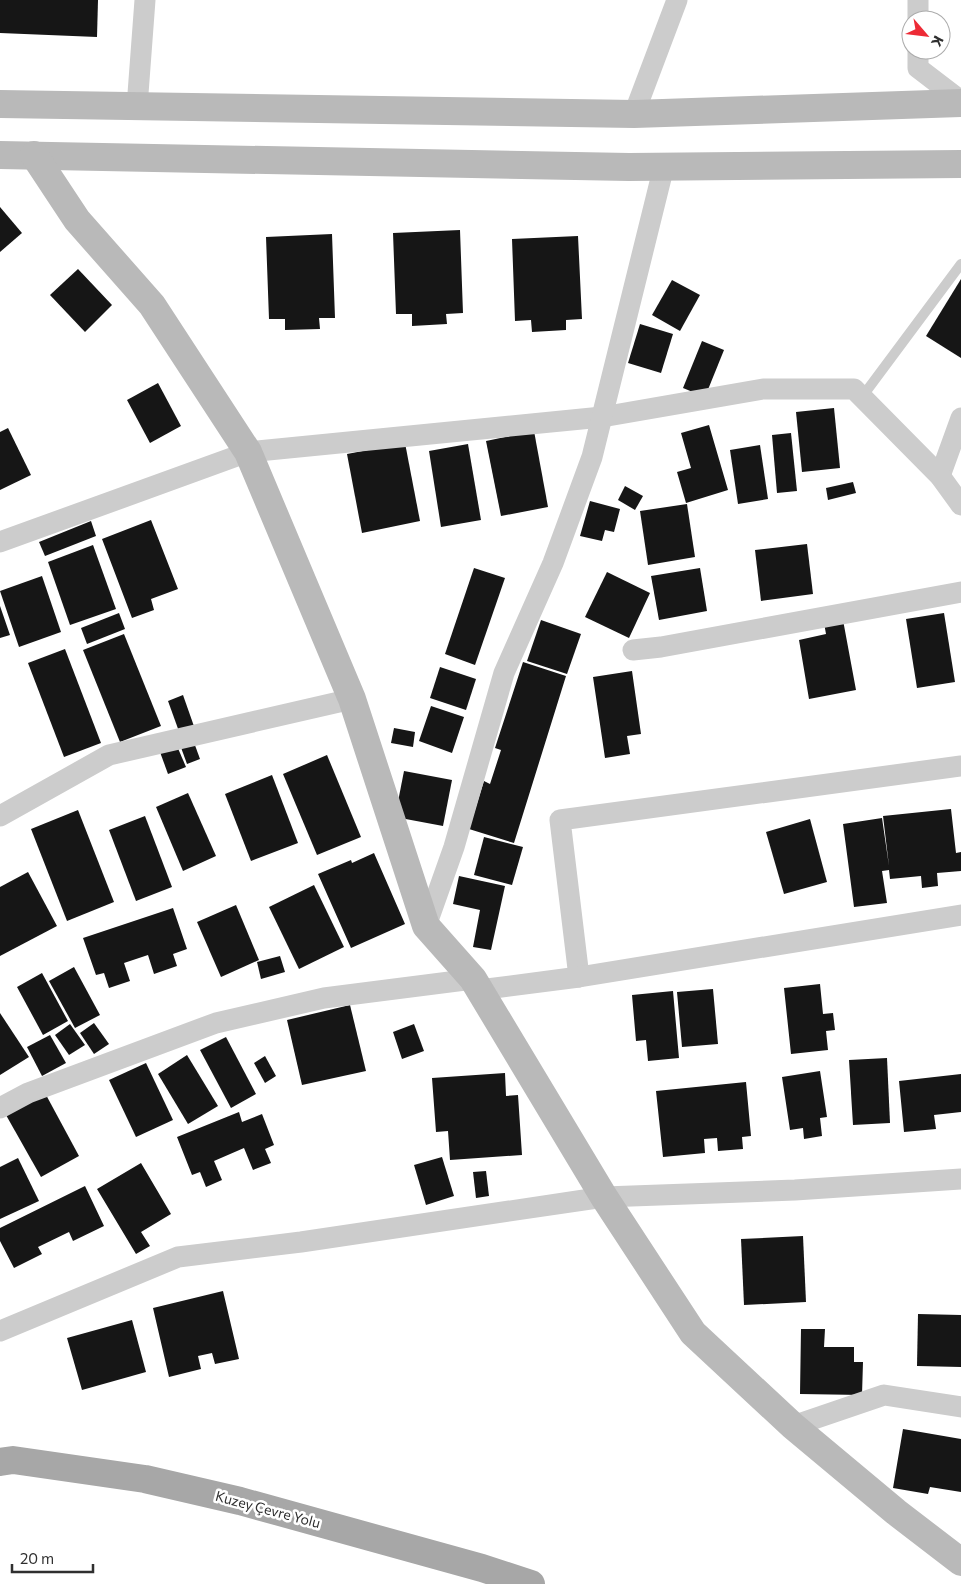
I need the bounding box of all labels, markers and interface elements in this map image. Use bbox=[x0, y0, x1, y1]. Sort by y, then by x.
north arrow bbox=[901, 10, 951, 60]
text: K bbox=[928, 33, 948, 50]
street label: Kuzey Çevre Yolu bbox=[214, 1487, 322, 1531]
scale bar bbox=[12, 1542, 94, 1574]
text: 20 m bbox=[20, 1549, 54, 1567]

